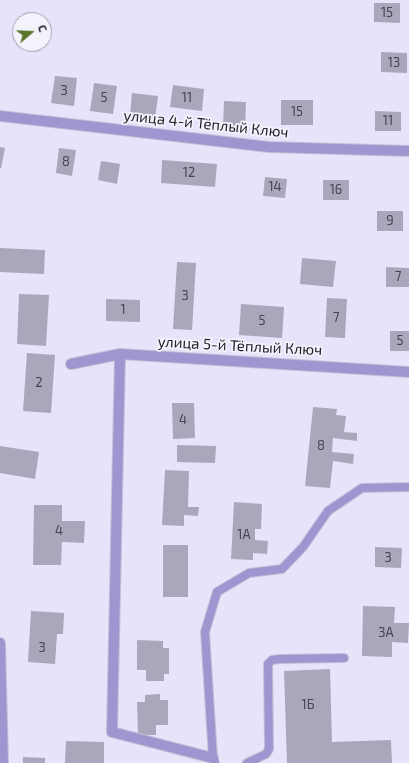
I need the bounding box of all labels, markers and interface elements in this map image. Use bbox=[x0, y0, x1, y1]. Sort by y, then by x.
house number: 15 bbox=[381, 5, 393, 21]
north arrow bbox=[12, 12, 52, 52]
text: С bbox=[36, 23, 50, 33]
house number: 13 bbox=[388, 55, 400, 71]
house number: 3 bbox=[60, 83, 68, 99]
house number: 5 bbox=[101, 90, 107, 106]
house number: 11 bbox=[182, 90, 192, 106]
house number: 15 bbox=[291, 104, 303, 120]
street label: улица 4-й Тёплый Ключ bbox=[123, 106, 289, 142]
house number: 11 bbox=[383, 113, 393, 129]
house number: 8 bbox=[62, 154, 70, 170]
house number: 12 bbox=[183, 165, 195, 181]
house number: 14 bbox=[268, 179, 282, 195]
house number: 16 bbox=[330, 182, 342, 198]
house number: 9 bbox=[386, 213, 394, 229]
house number: 7 bbox=[395, 269, 401, 285]
house number: 3 bbox=[181, 288, 189, 304]
house number: 1 bbox=[120, 302, 126, 318]
house number: 7 bbox=[333, 310, 339, 326]
house number: 5 bbox=[259, 313, 265, 329]
street label: улица 5-й Тёплый Ключ bbox=[157, 333, 323, 359]
house number: 5 bbox=[397, 333, 403, 349]
house number: 2 bbox=[35, 375, 43, 391]
house number: 4 bbox=[179, 412, 187, 428]
house number: 8 bbox=[317, 438, 325, 454]
house number: 4 bbox=[55, 523, 63, 539]
house number: 1А bbox=[237, 527, 251, 543]
house number: 3 bbox=[384, 550, 392, 566]
house number: 3А bbox=[378, 625, 394, 641]
house number: 3 bbox=[38, 640, 46, 656]
house number: 1Б bbox=[302, 697, 314, 713]

